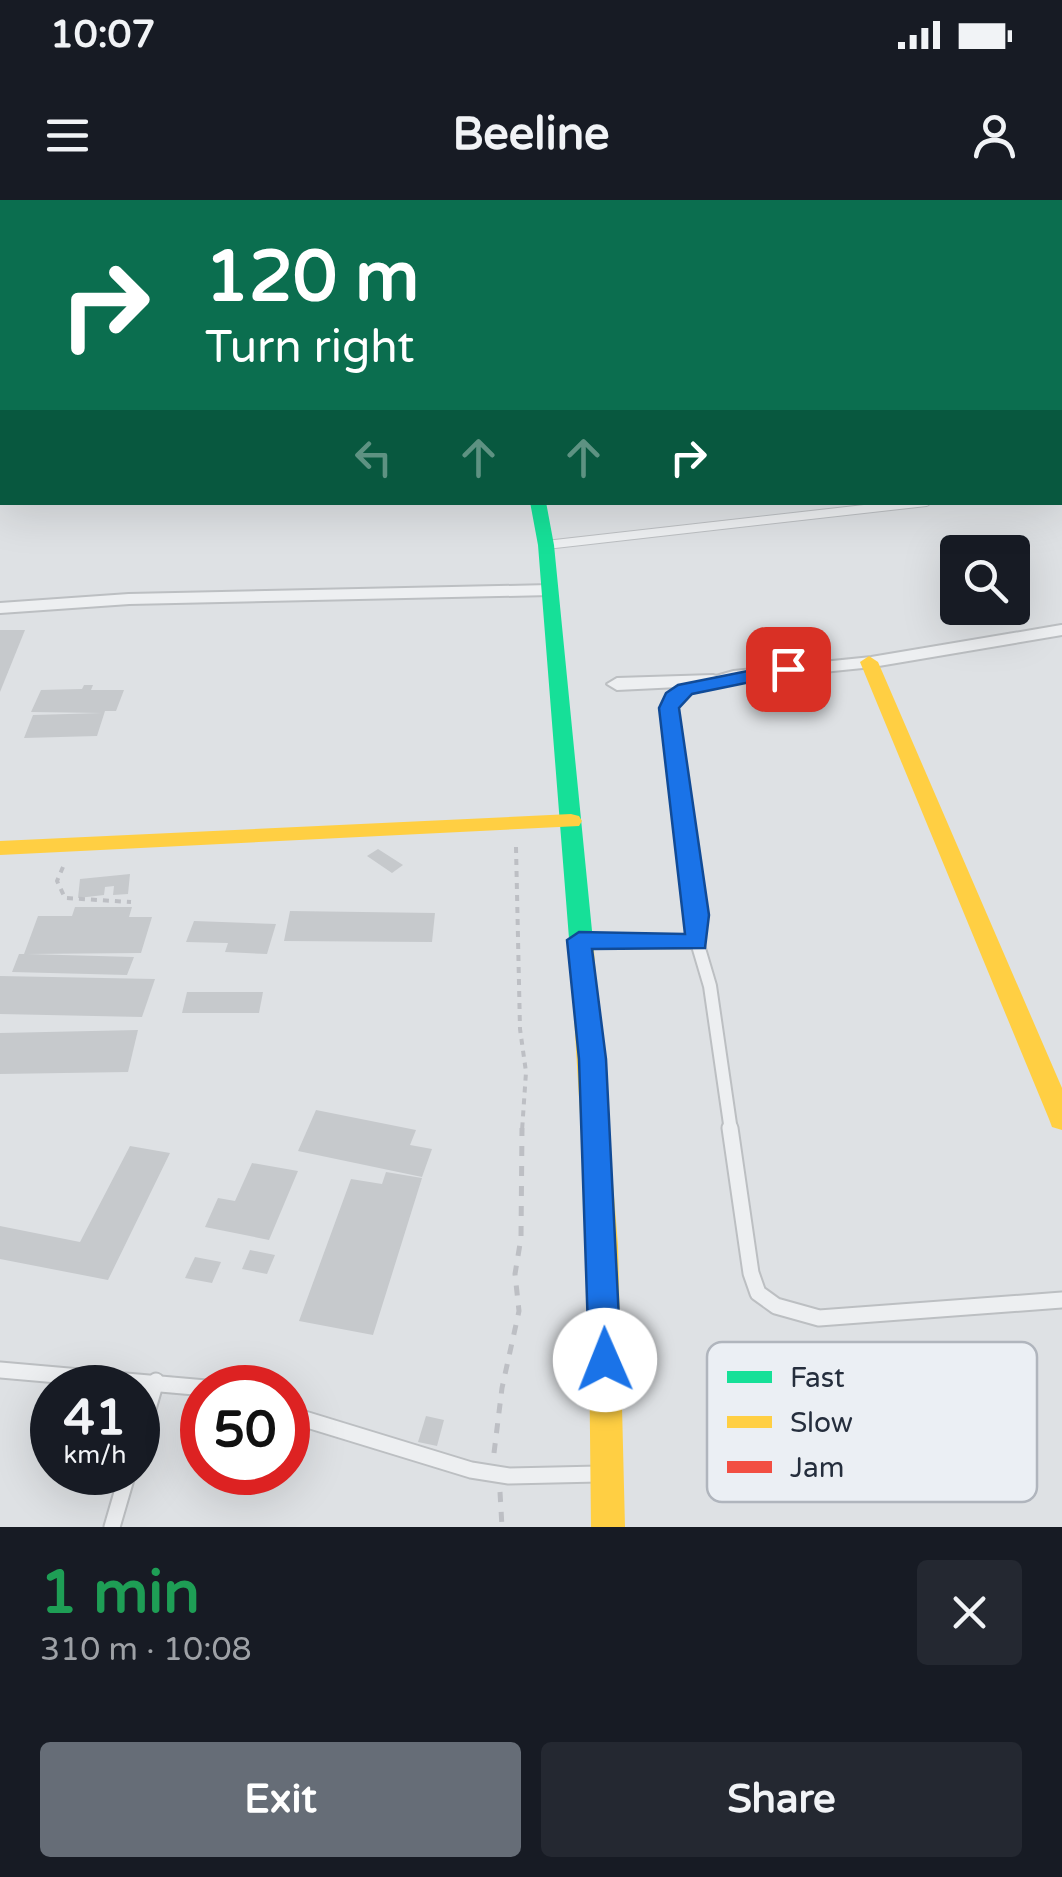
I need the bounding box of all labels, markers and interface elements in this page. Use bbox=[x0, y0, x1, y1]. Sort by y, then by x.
text: 10:07 bbox=[50, 12, 155, 58]
icon: menu bbox=[40, 108, 95, 163]
text: Beeline bbox=[452, 108, 610, 162]
icon: person bbox=[967, 108, 1022, 163]
text: 120 m bbox=[205, 236, 419, 320]
icon: right bbox=[40, 240, 170, 370]
text: Turn right bbox=[205, 321, 414, 375]
icon: left bbox=[346, 430, 401, 485]
icon: ahead bbox=[451, 430, 506, 485]
icon: ahead bbox=[556, 430, 611, 485]
icon: right bbox=[661, 430, 716, 485]
map controls bbox=[940, 535, 1030, 625]
button: search bbox=[940, 535, 1030, 625]
pin bbox=[746, 627, 831, 712]
icon: arrive bbox=[761, 642, 816, 697]
position arrow bbox=[553, 1308, 657, 1412]
legend bbox=[707, 1342, 1037, 1502]
text: Fast bbox=[790, 1361, 845, 1395]
speed limit sign: 50 bbox=[180, 1365, 310, 1495]
text: 41 bbox=[64, 1388, 126, 1448]
text: Slow bbox=[790, 1406, 853, 1440]
text: km/h bbox=[64, 1440, 126, 1470]
text: Jam bbox=[790, 1451, 845, 1485]
text: 1 min bbox=[40, 1557, 200, 1629]
button: close bbox=[917, 1560, 1022, 1665]
text: 310 m · 10:08 bbox=[40, 1631, 252, 1669]
button: Exit bbox=[40, 1742, 521, 1857]
button: Share bbox=[541, 1742, 1022, 1857]

